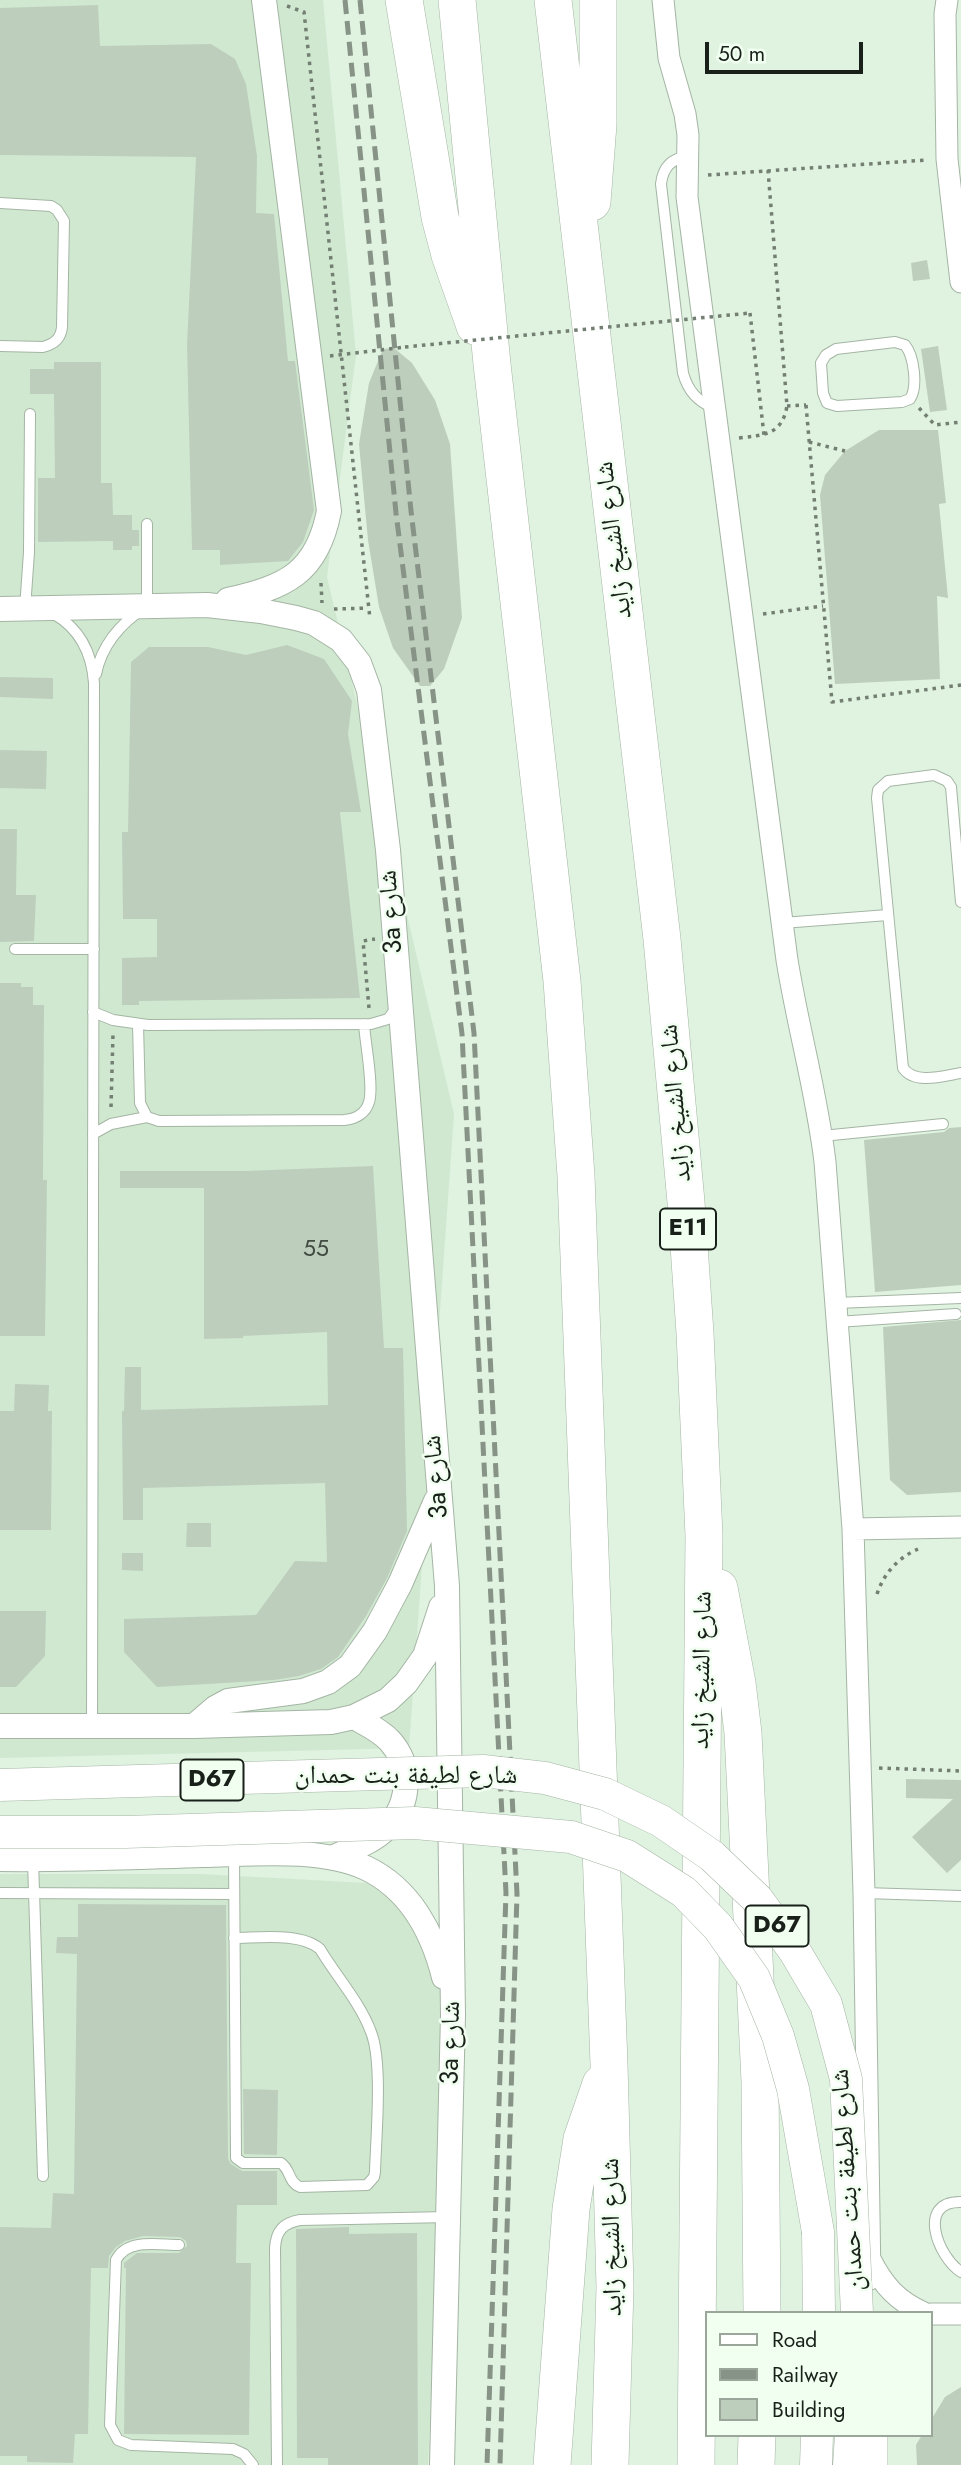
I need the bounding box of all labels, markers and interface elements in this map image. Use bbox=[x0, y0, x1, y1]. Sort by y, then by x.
scale bar bbox=[709, 28, 866, 72]
text: 50 m bbox=[718, 39, 765, 69]
street label: شارع الشيخ زايد bbox=[590, 460, 640, 620]
street label: 3a شارع bbox=[374, 869, 410, 955]
street label: شارع الشيخ زايد bbox=[655, 1023, 699, 1183]
road number: E11 bbox=[660, 1209, 716, 1250]
house number: 55 bbox=[303, 1236, 329, 1264]
street label: 3a شارع bbox=[418, 1434, 456, 1520]
street label: شارع الشيخ زايد bbox=[686, 1591, 720, 1749]
road number: D67 bbox=[180, 1760, 244, 1800]
street label: شارع لطيفة بنت حمدان bbox=[295, 1761, 517, 1793]
road number: D67 bbox=[746, 1906, 808, 1947]
street label: 3a شارع bbox=[436, 2001, 468, 2085]
street label: شارع لطيفة بنت حمدان bbox=[826, 2068, 872, 2292]
street label: شارع الشيخ زايد bbox=[596, 2158, 630, 2316]
legend bbox=[706, 2311, 933, 2437]
text: Road bbox=[772, 2325, 817, 2355]
text: Railway bbox=[772, 2360, 838, 2390]
text: Building bbox=[772, 2395, 845, 2425]

